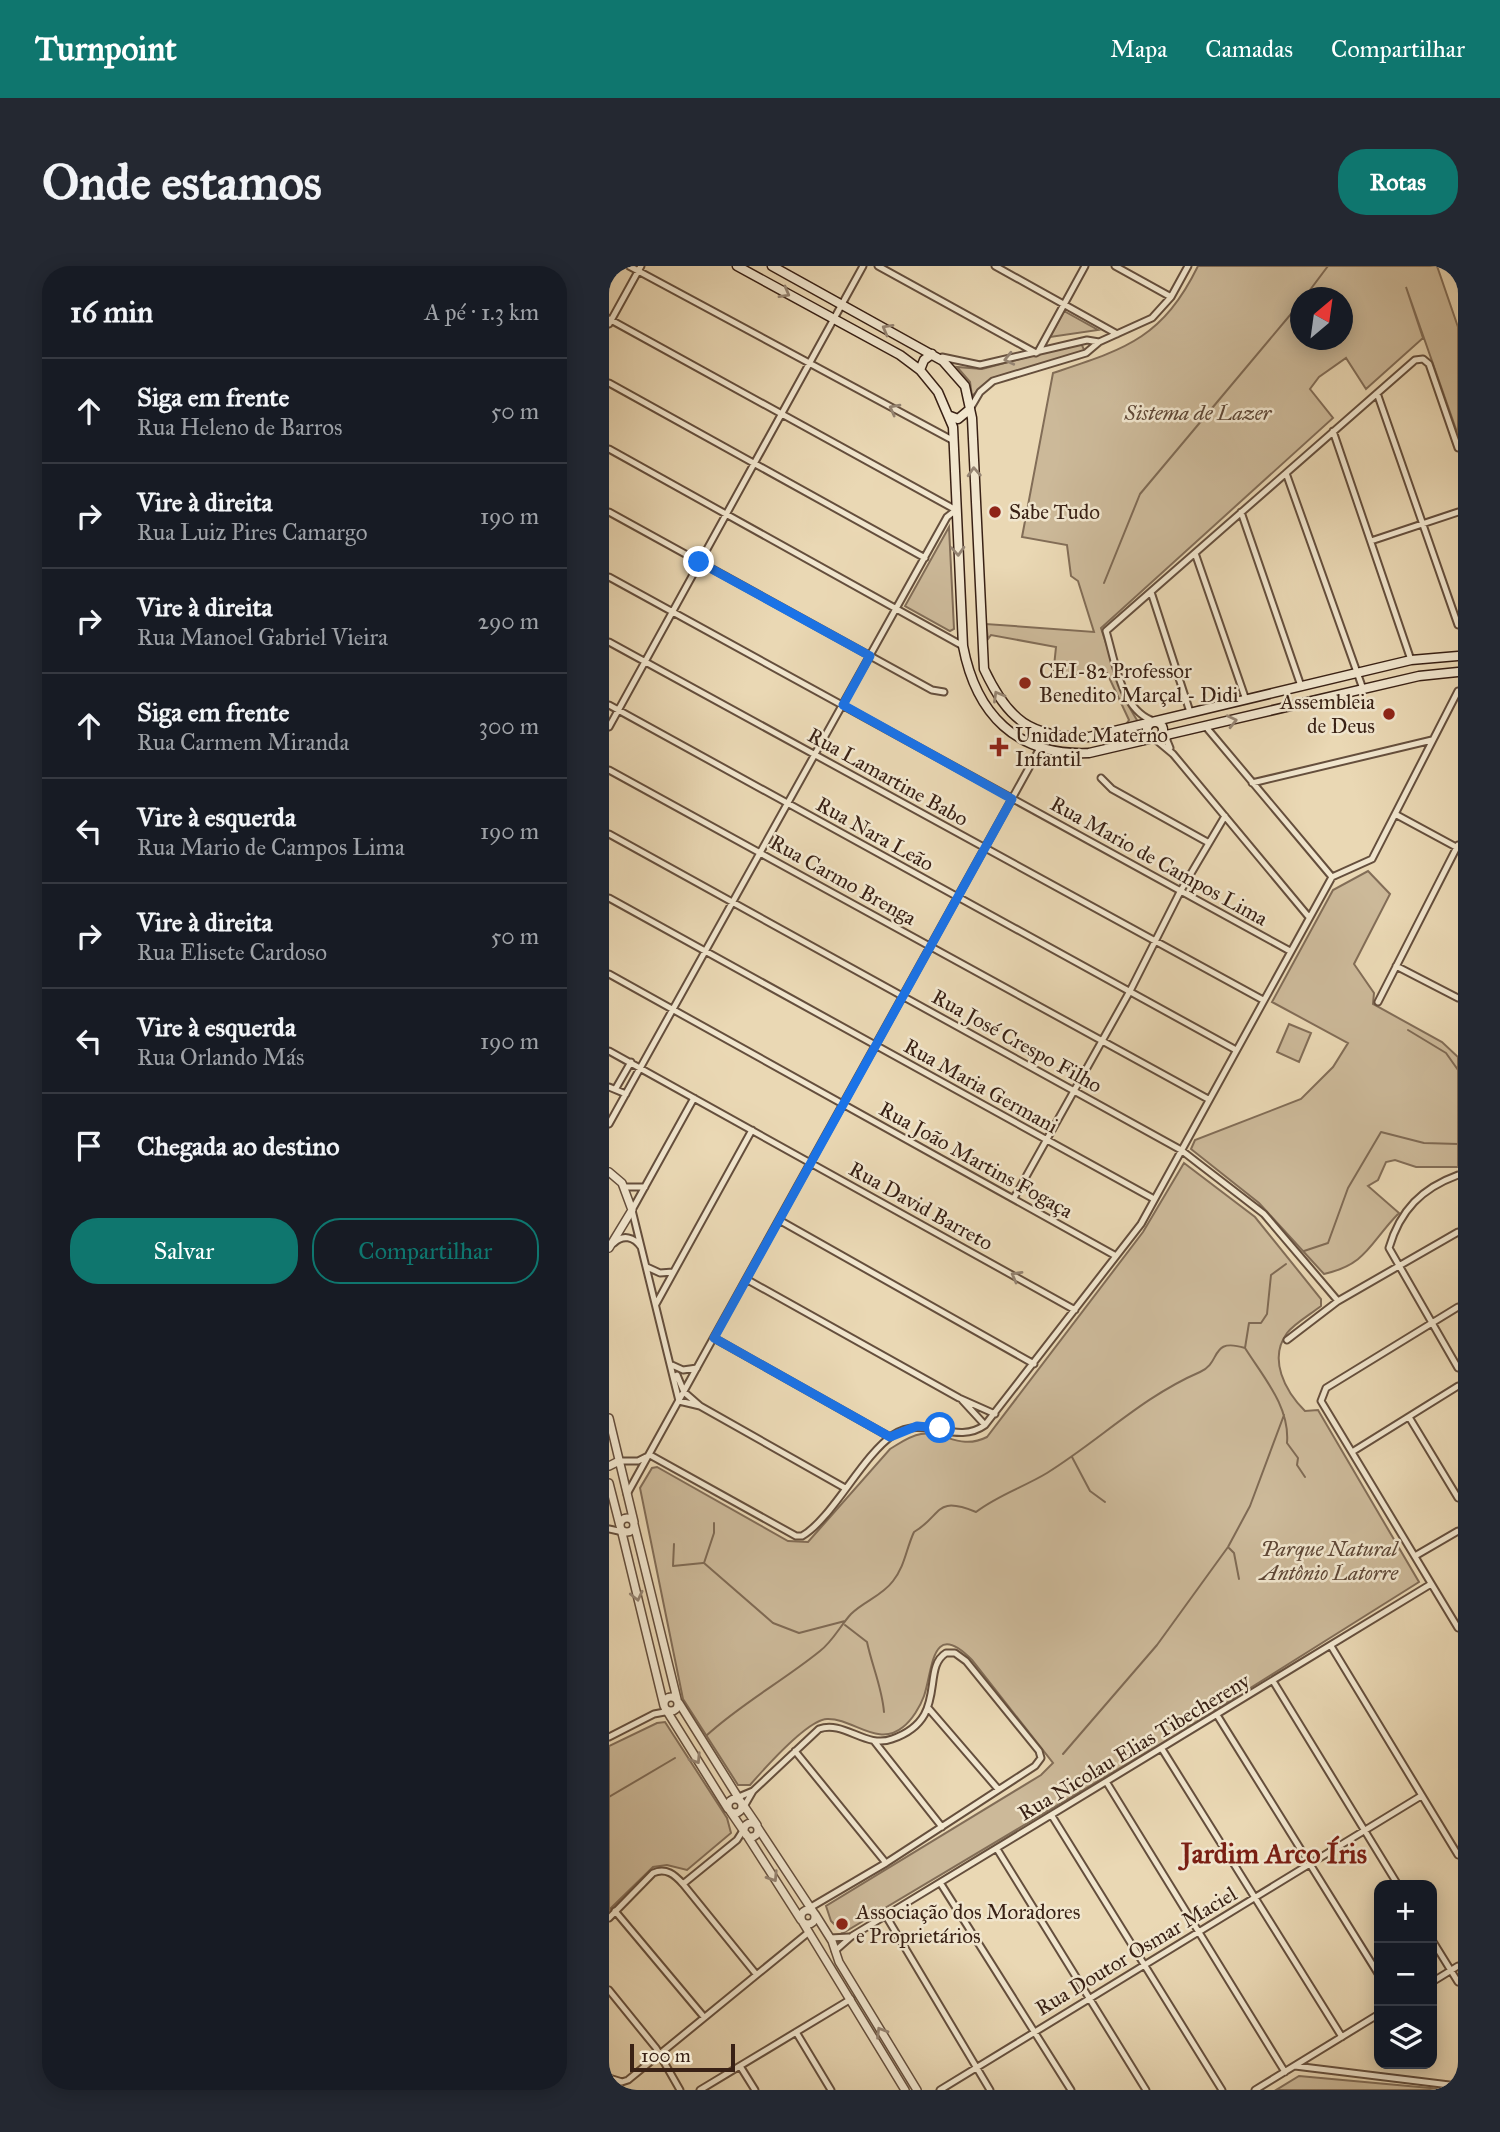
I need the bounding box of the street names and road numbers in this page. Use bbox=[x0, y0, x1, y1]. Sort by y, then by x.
street label: Rua Lamartine Babo bbox=[803, 722, 973, 832]
street label: Rua Mario de Campos Lima bbox=[1046, 790, 1272, 932]
street label: Rua Nara Leão bbox=[812, 791, 939, 877]
street label: Rua Carmo Brenga bbox=[765, 829, 921, 931]
street label: Rua José Crespo Filho bbox=[927, 983, 1107, 1099]
street label: Rua Maria Germani bbox=[899, 1033, 1063, 1139]
street label: Rua João Martins Fogaça bbox=[875, 1096, 1078, 1224]
street label: Rua David Barreto bbox=[844, 1156, 998, 1256]
street label: Rua Nicolau Elias Tibechereny bbox=[1014, 1667, 1255, 1827]
street label: Rua Doutor Osmar Maciel bbox=[1031, 1880, 1242, 2021]

